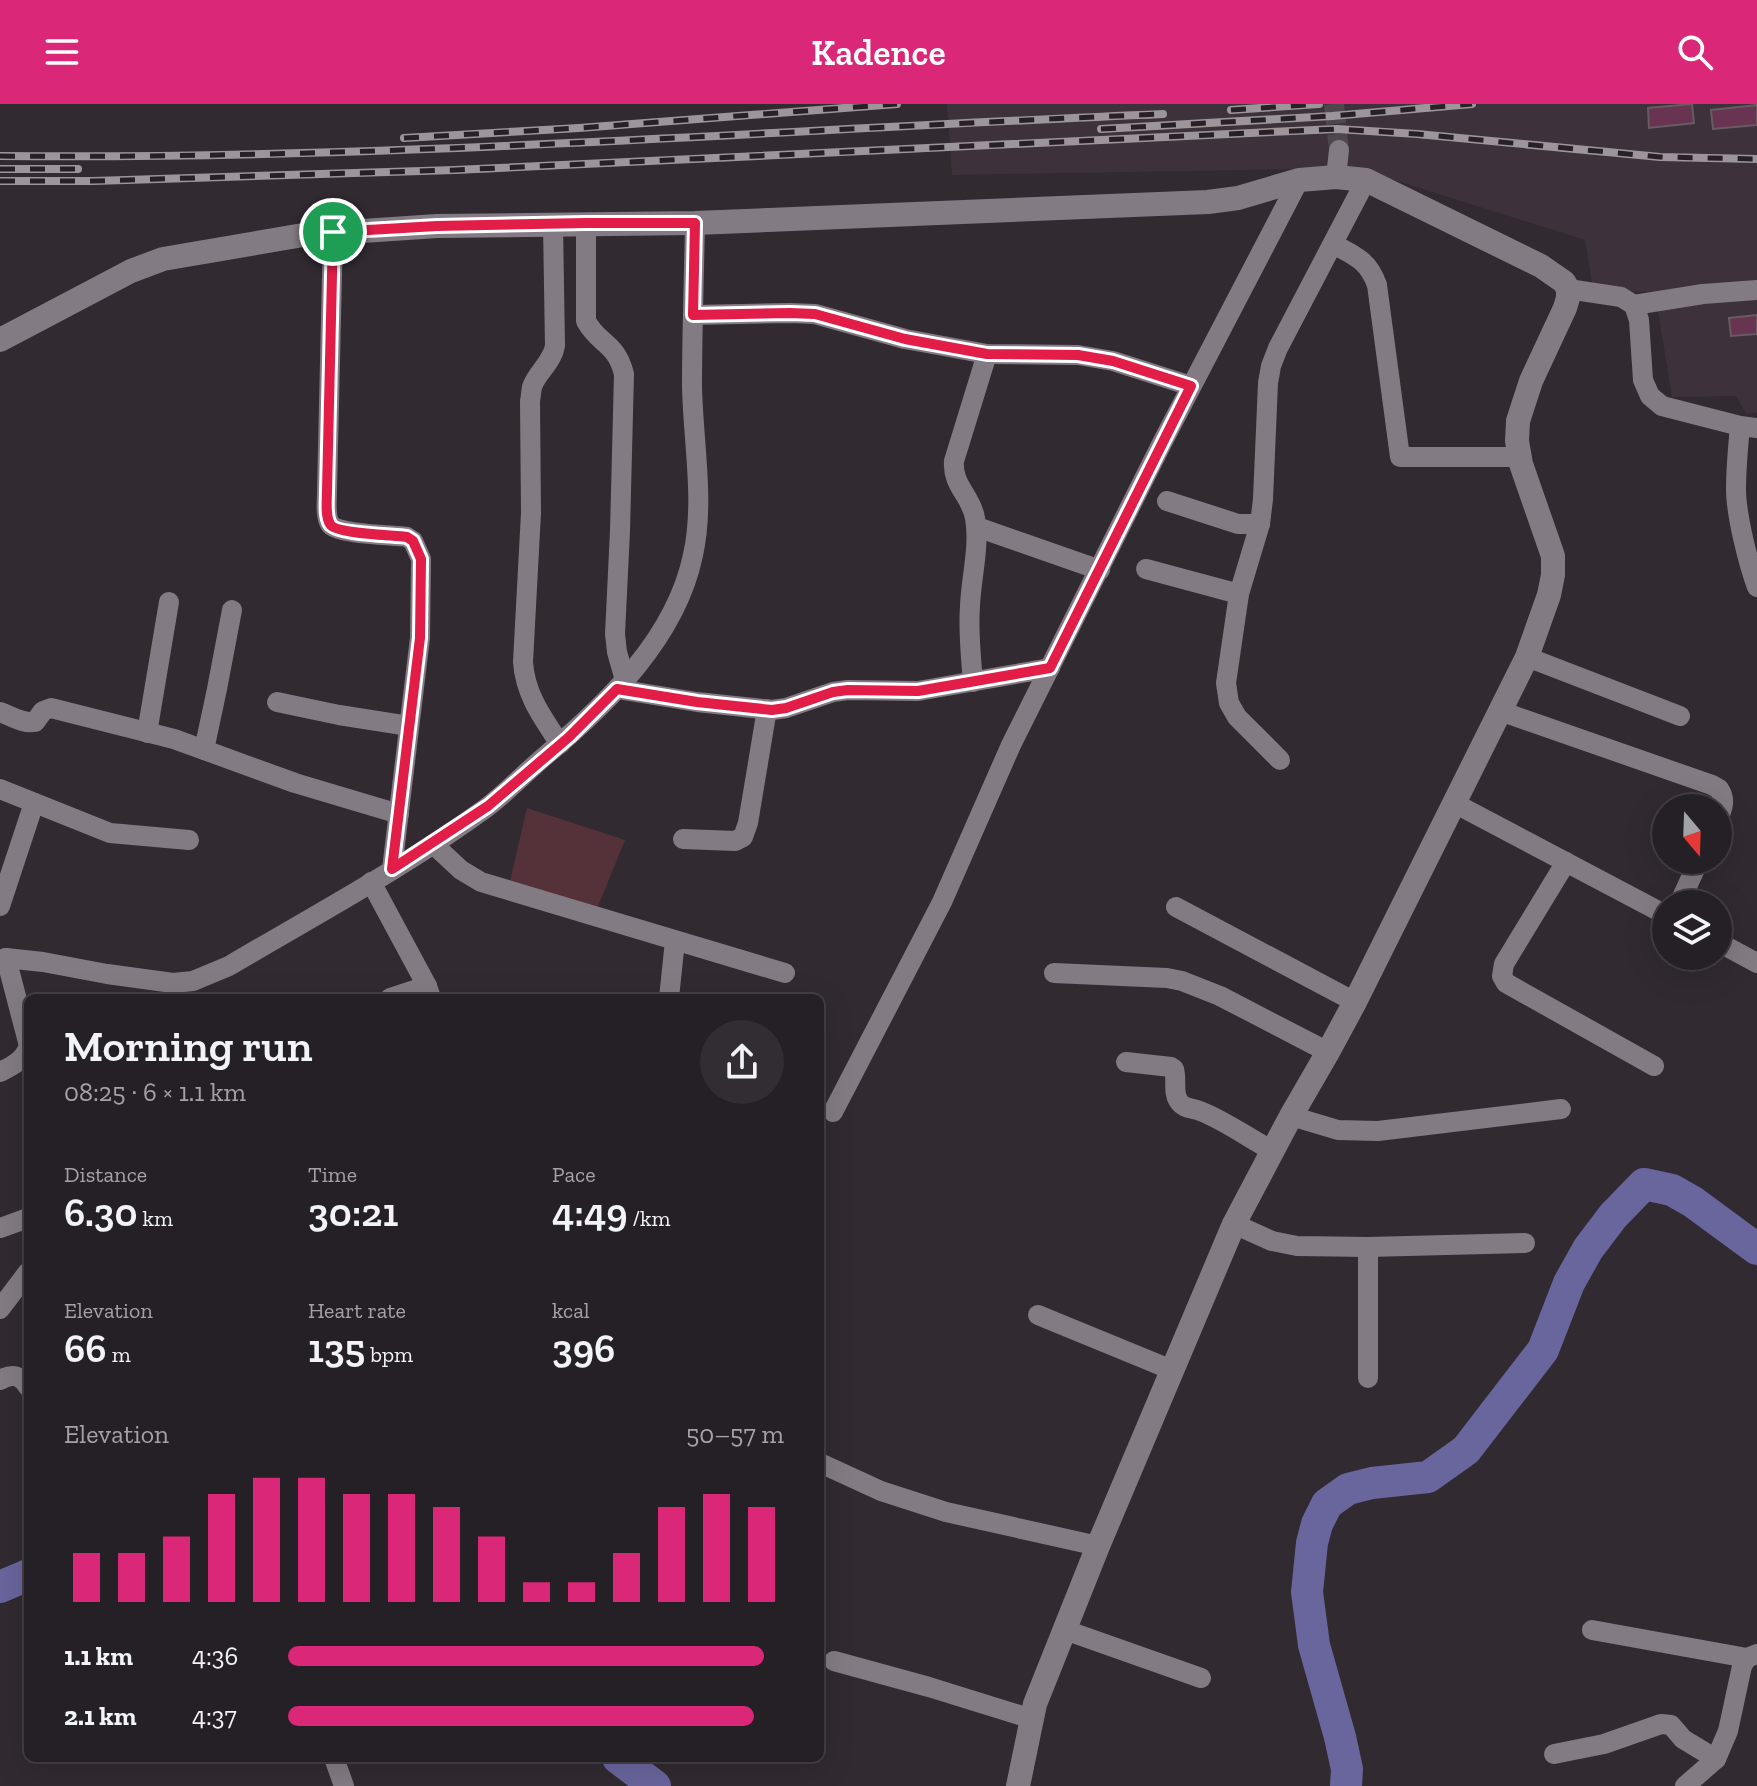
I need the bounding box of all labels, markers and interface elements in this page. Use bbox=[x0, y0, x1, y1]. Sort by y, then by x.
icon: menu bbox=[40, 30, 84, 74]
icon: search bbox=[1673, 30, 1717, 74]
text: Kadence bbox=[811, 31, 946, 74]
pin bbox=[299, 198, 367, 266]
icon: arrive bbox=[311, 210, 355, 254]
north arrow bbox=[1652, 794, 1732, 874]
map controls bbox=[1652, 794, 1732, 970]
button: layers bbox=[1652, 890, 1732, 970]
text: Morning run bbox=[64, 1019, 312, 1072]
button: share bbox=[700, 1020, 784, 1104]
text: 08:25 · 6 × 1.1 km bbox=[64, 1076, 246, 1108]
text: Distance bbox=[64, 1161, 147, 1188]
text: Time bbox=[308, 1161, 357, 1188]
text: Pace bbox=[552, 1161, 596, 1188]
text: 6.30 bbox=[64, 1188, 138, 1236]
text: 30:21 bbox=[308, 1188, 398, 1236]
text: 4:49 bbox=[552, 1188, 628, 1236]
text: km bbox=[138, 1205, 173, 1232]
text: /km bbox=[628, 1205, 670, 1232]
text: Elevation bbox=[64, 1297, 153, 1324]
text: Heart rate bbox=[308, 1297, 406, 1324]
text: kcal bbox=[552, 1297, 590, 1324]
text: 66 bbox=[64, 1324, 107, 1372]
text: 135 bbox=[308, 1324, 365, 1372]
text: 396 bbox=[552, 1324, 615, 1372]
text: m bbox=[107, 1341, 131, 1368]
text: bpm bbox=[365, 1341, 413, 1368]
text: Elevation bbox=[64, 1418, 169, 1450]
text: 50–57 m bbox=[686, 1418, 784, 1450]
text: 1.1 km bbox=[64, 1640, 133, 1672]
text: 4:36 bbox=[192, 1640, 238, 1672]
text: 2.1 km bbox=[64, 1700, 136, 1732]
text: 4:37 bbox=[192, 1700, 237, 1732]

